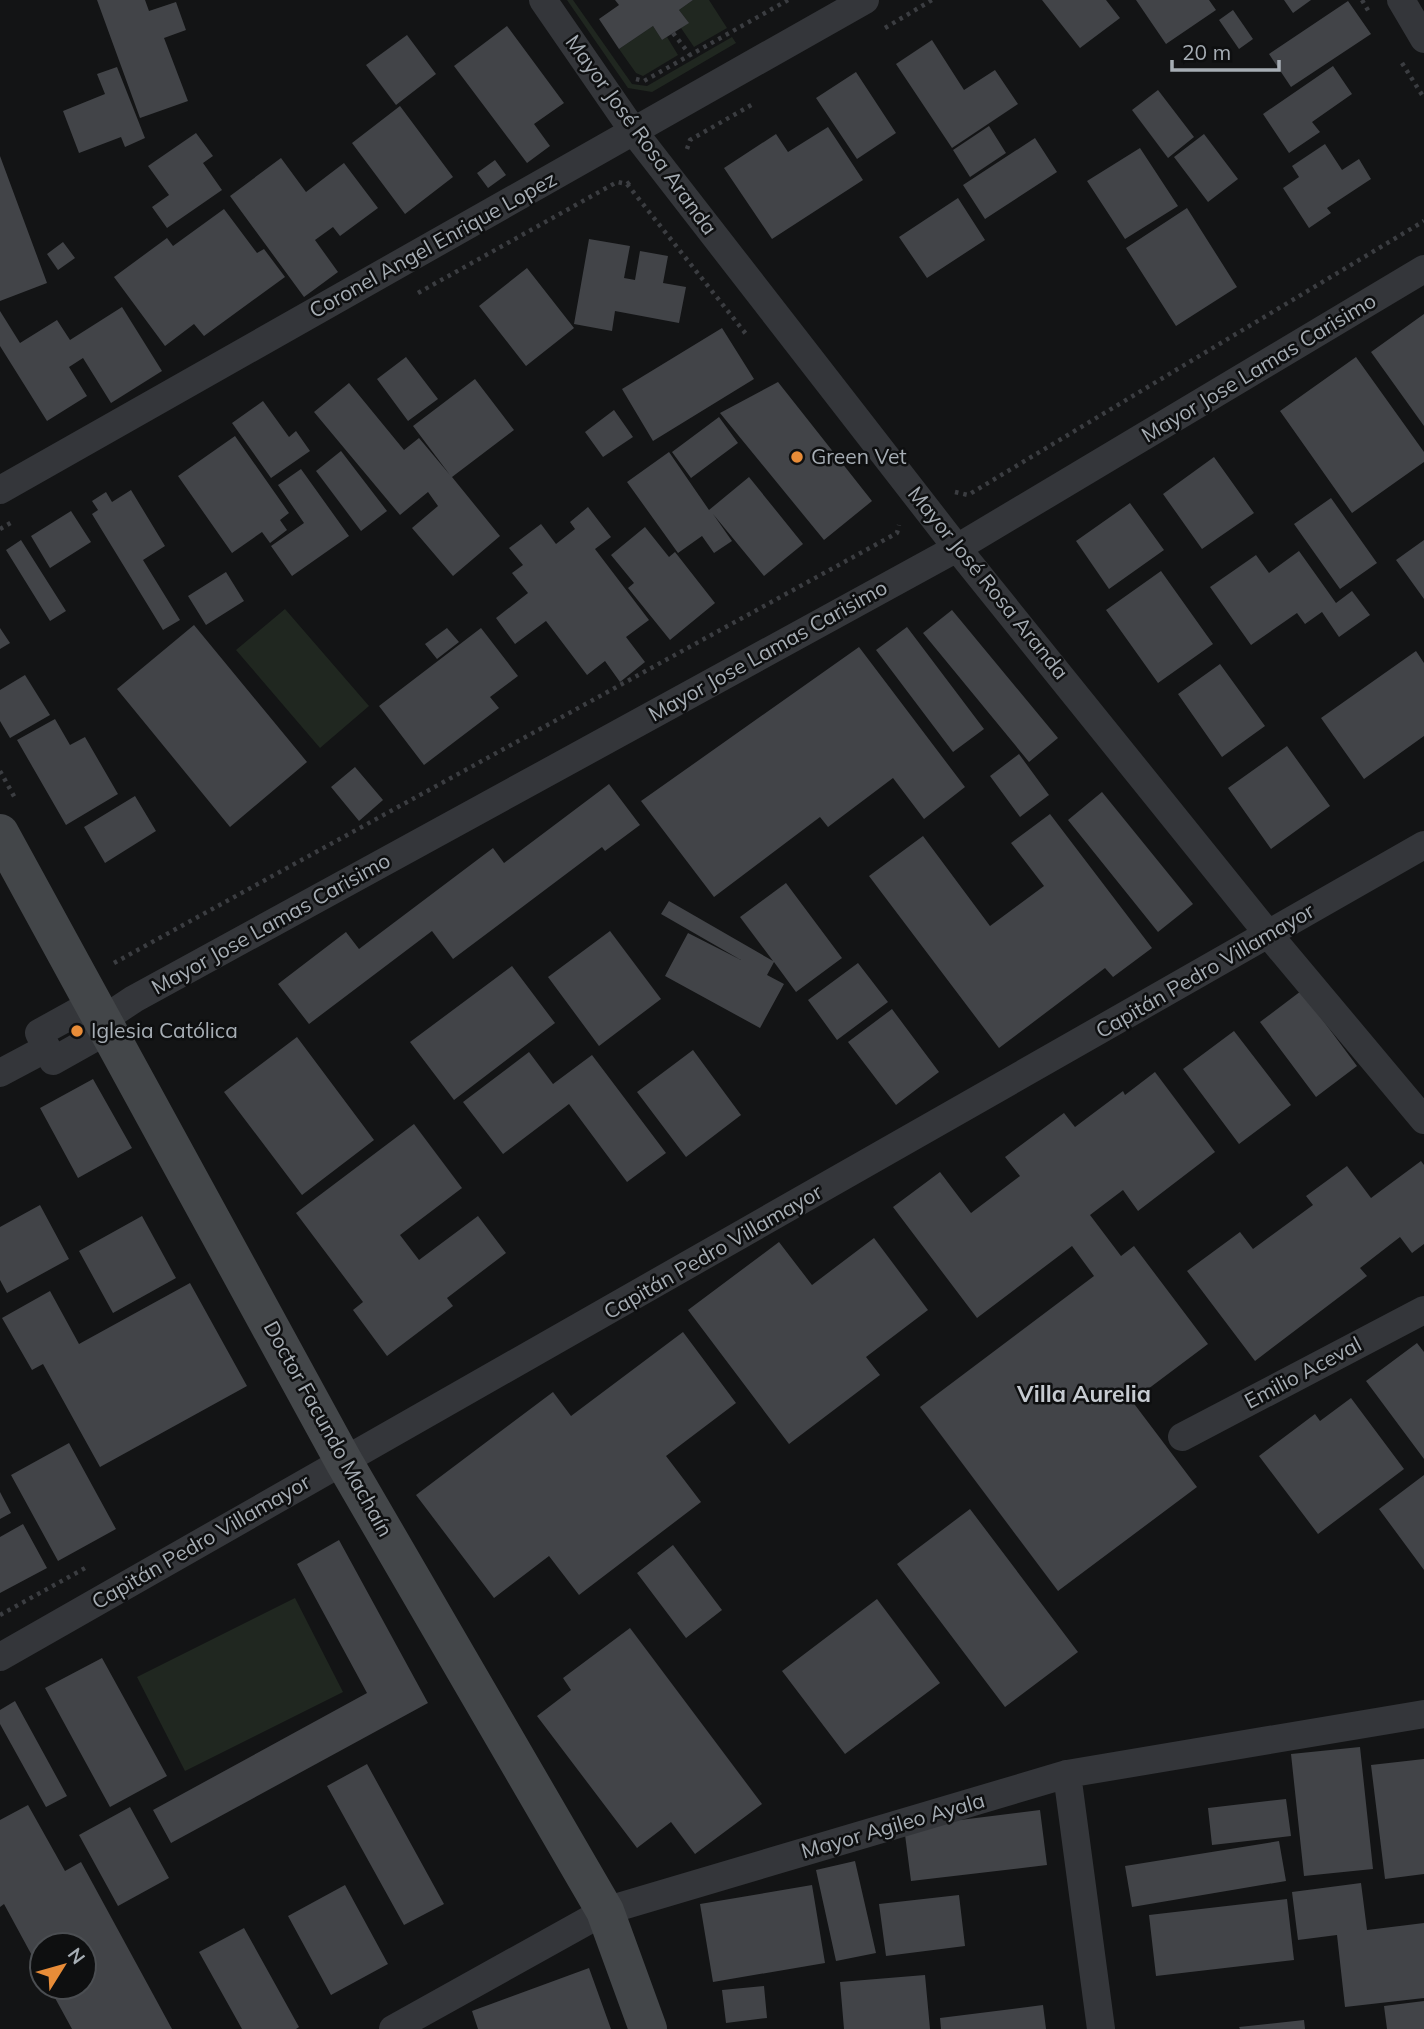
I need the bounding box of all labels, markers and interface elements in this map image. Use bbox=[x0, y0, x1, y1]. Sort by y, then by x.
scale bar bbox=[1172, 28, 1279, 72]
street label: Mayor José Rosa Aranda bbox=[561, 29, 723, 239]
text: 20 m bbox=[1182, 39, 1231, 65]
street label: Coronel Angel Enrique Lopez bbox=[304, 165, 561, 323]
street label: Mayor Jose Lamas Carisimo bbox=[1137, 287, 1380, 448]
place label: Green Vet bbox=[811, 443, 907, 469]
marker: Green Vet bbox=[789, 449, 805, 465]
street label: Mayor José Rosa Aranda bbox=[903, 481, 1075, 684]
street label: Mayor Jose Lamas Carisimo bbox=[644, 574, 891, 727]
street label: Mayor Jose Lamas Carisimo bbox=[147, 847, 394, 1000]
street label: Capitán Pedro Villamayor bbox=[1091, 897, 1319, 1043]
place label: Iglesia Católica bbox=[91, 1017, 238, 1043]
marker: Iglesia Católica bbox=[69, 1023, 85, 1039]
street label: Capitán Pedro Villamayor bbox=[599, 1178, 827, 1324]
street label: Doctor Facundo Machaín bbox=[259, 1316, 399, 1541]
street label: Emilio Aceval bbox=[1240, 1330, 1365, 1414]
district label: Villa Aurelia bbox=[1016, 1379, 1151, 1408]
street label: Capitán Pedro Villamayor bbox=[87, 1468, 315, 1614]
street label: Mayor Agileo Ayala bbox=[798, 1786, 987, 1864]
north arrow bbox=[28, 1931, 98, 2001]
text: N bbox=[63, 1943, 90, 1969]

